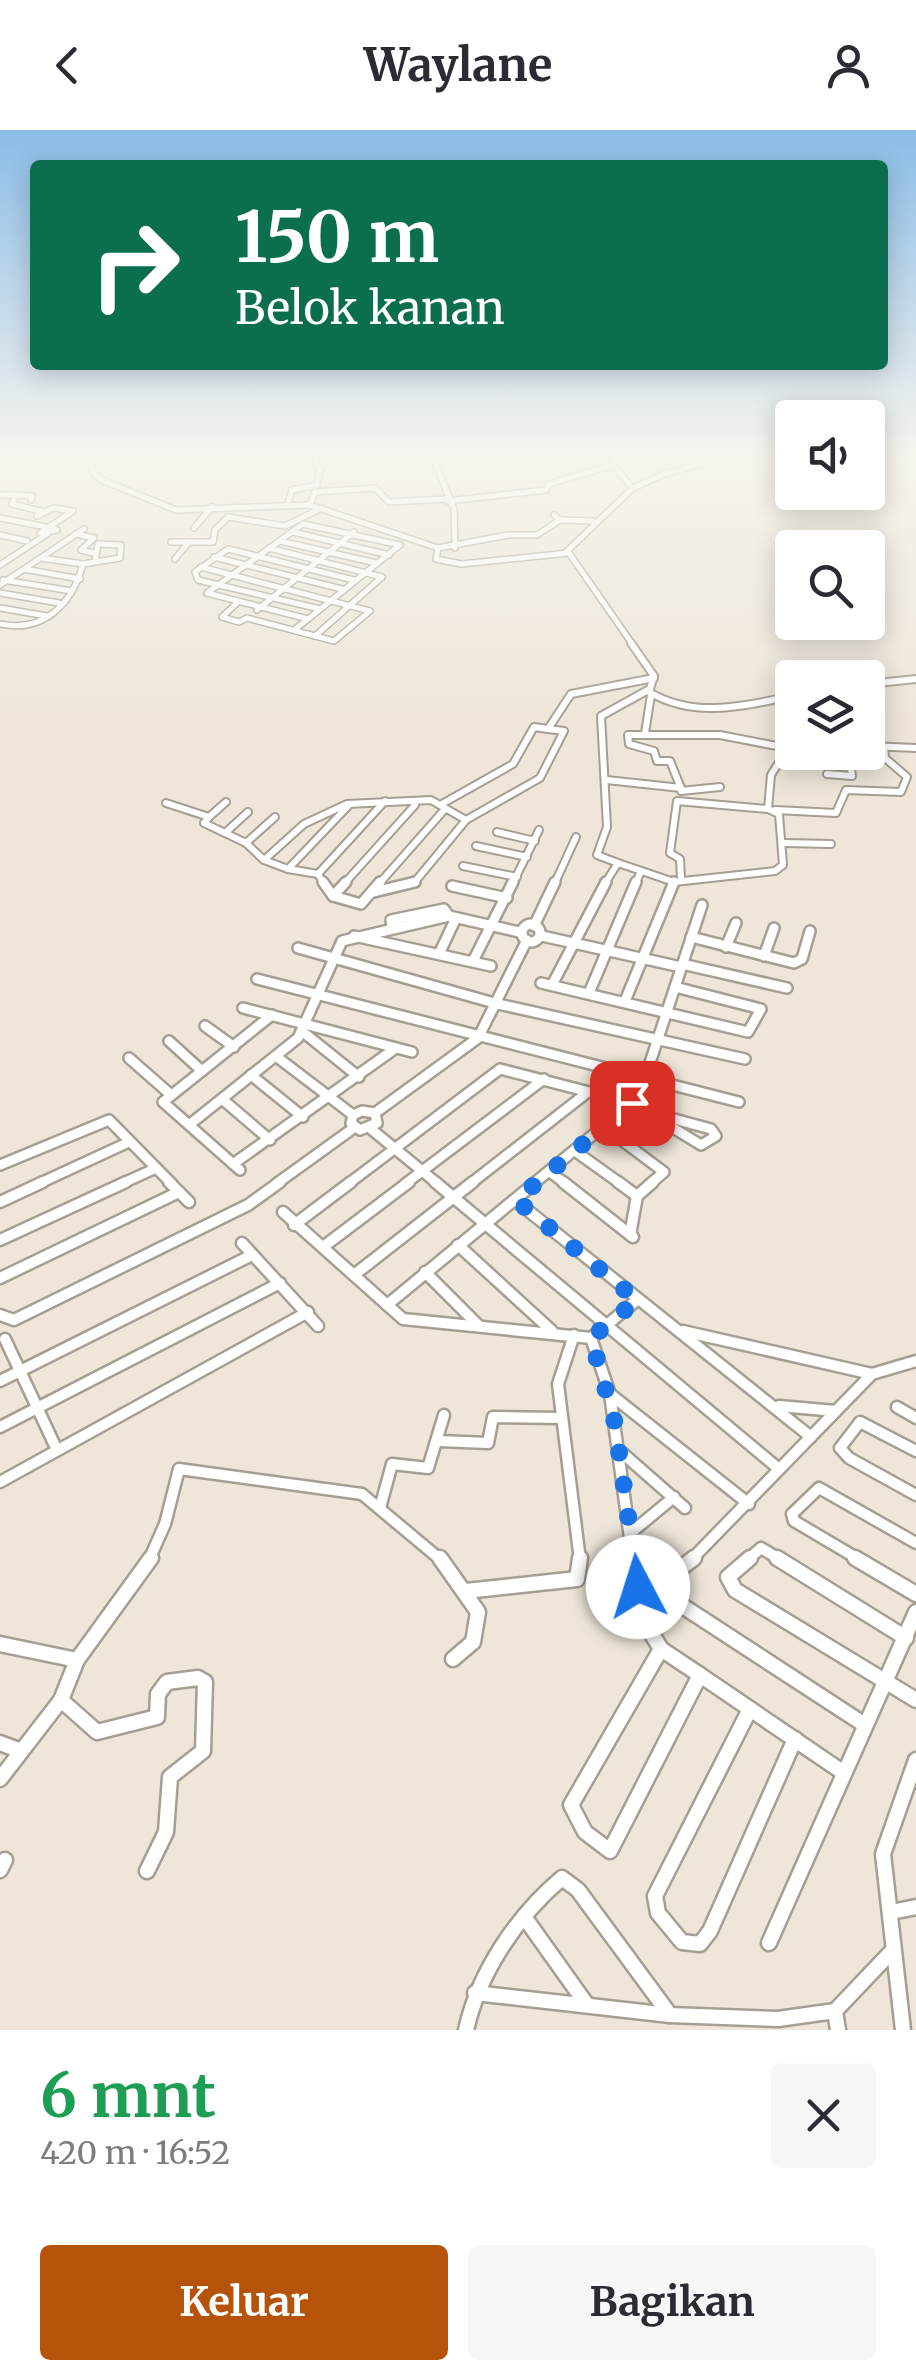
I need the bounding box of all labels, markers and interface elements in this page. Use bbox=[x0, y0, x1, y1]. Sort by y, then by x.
text: Waylane bbox=[364, 37, 552, 93]
icon: back bbox=[40, 38, 95, 93]
icon: person bbox=[821, 38, 876, 93]
text: 150 m bbox=[235, 193, 439, 281]
icon: right bbox=[70, 200, 200, 330]
text: Belok kanan bbox=[235, 280, 505, 336]
map controls bbox=[775, 400, 885, 770]
button: sound bbox=[775, 400, 885, 510]
button: search bbox=[775, 530, 885, 640]
button: layers bbox=[775, 660, 885, 770]
pin bbox=[590, 1061, 675, 1146]
icon: arrive bbox=[605, 1076, 660, 1131]
position arrow bbox=[586, 1535, 690, 1639]
text: 6 mnt bbox=[40, 2058, 216, 2133]
button: close bbox=[771, 2063, 876, 2168]
text: 420 m · 16:52 bbox=[40, 2133, 230, 2173]
button: Keluar bbox=[40, 2245, 448, 2360]
button: Bagikan bbox=[468, 2245, 876, 2360]

